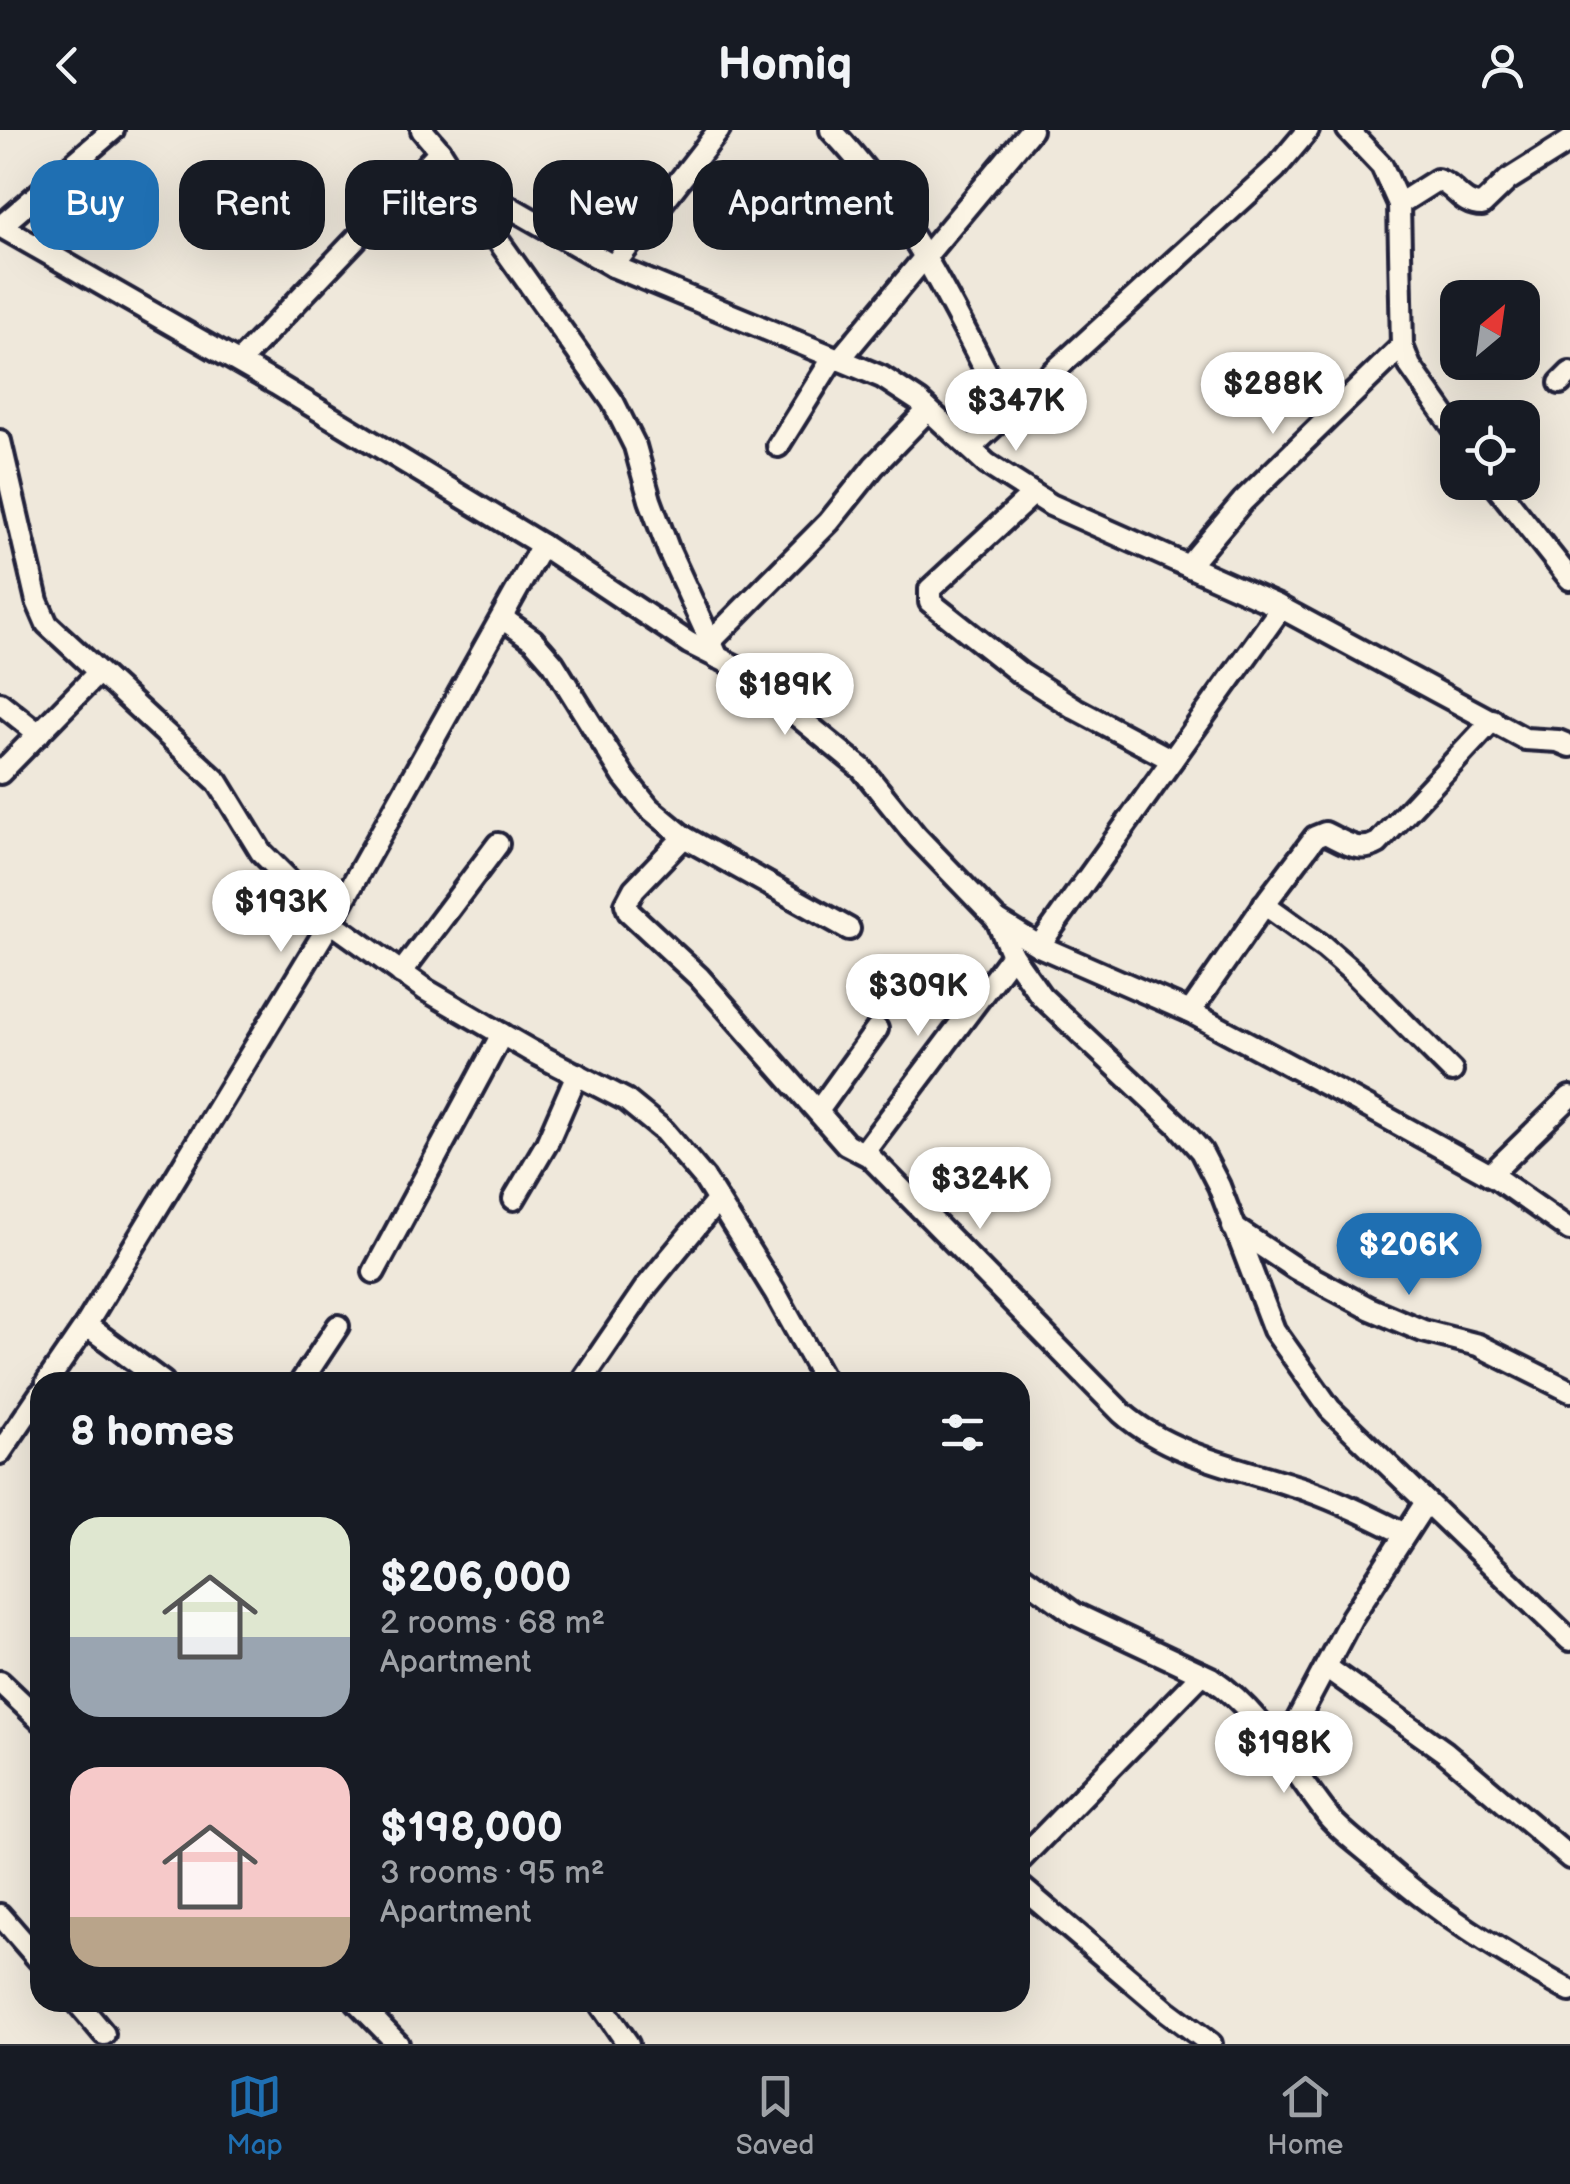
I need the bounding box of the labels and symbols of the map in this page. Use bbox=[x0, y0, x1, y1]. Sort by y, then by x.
north arrow bbox=[1440, 280, 1540, 380]
pin: $288K bbox=[1203, 352, 1343, 437]
pin: $347K bbox=[946, 369, 1086, 454]
pin: $189K bbox=[715, 653, 855, 738]
pin: $193K bbox=[211, 870, 351, 955]
pin: $309K bbox=[848, 954, 988, 1039]
pin: $324K bbox=[910, 1147, 1050, 1232]
pin: $206K bbox=[1339, 1213, 1479, 1298]
pin: $198K bbox=[1214, 1711, 1354, 1796]

